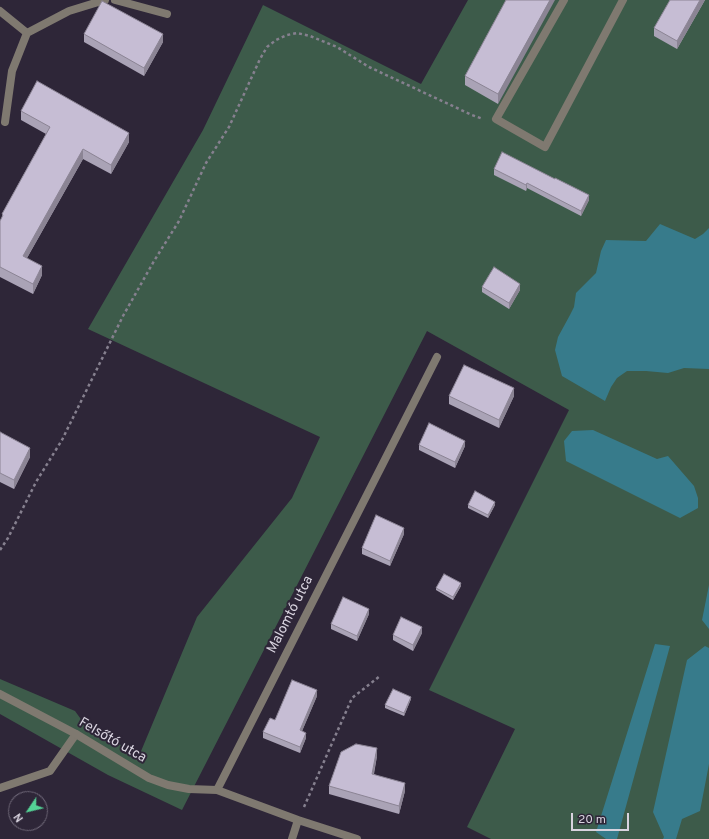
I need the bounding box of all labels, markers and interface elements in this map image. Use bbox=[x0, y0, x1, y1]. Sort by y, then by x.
street label: Malomtó utca bbox=[264, 573, 318, 657]
street label: Felsőtó utca bbox=[75, 715, 149, 767]
north arrow bbox=[8, 791, 48, 831]
scale bar bbox=[573, 805, 631, 831]
text: N bbox=[11, 810, 27, 825]
text: 20 m bbox=[578, 812, 606, 828]

